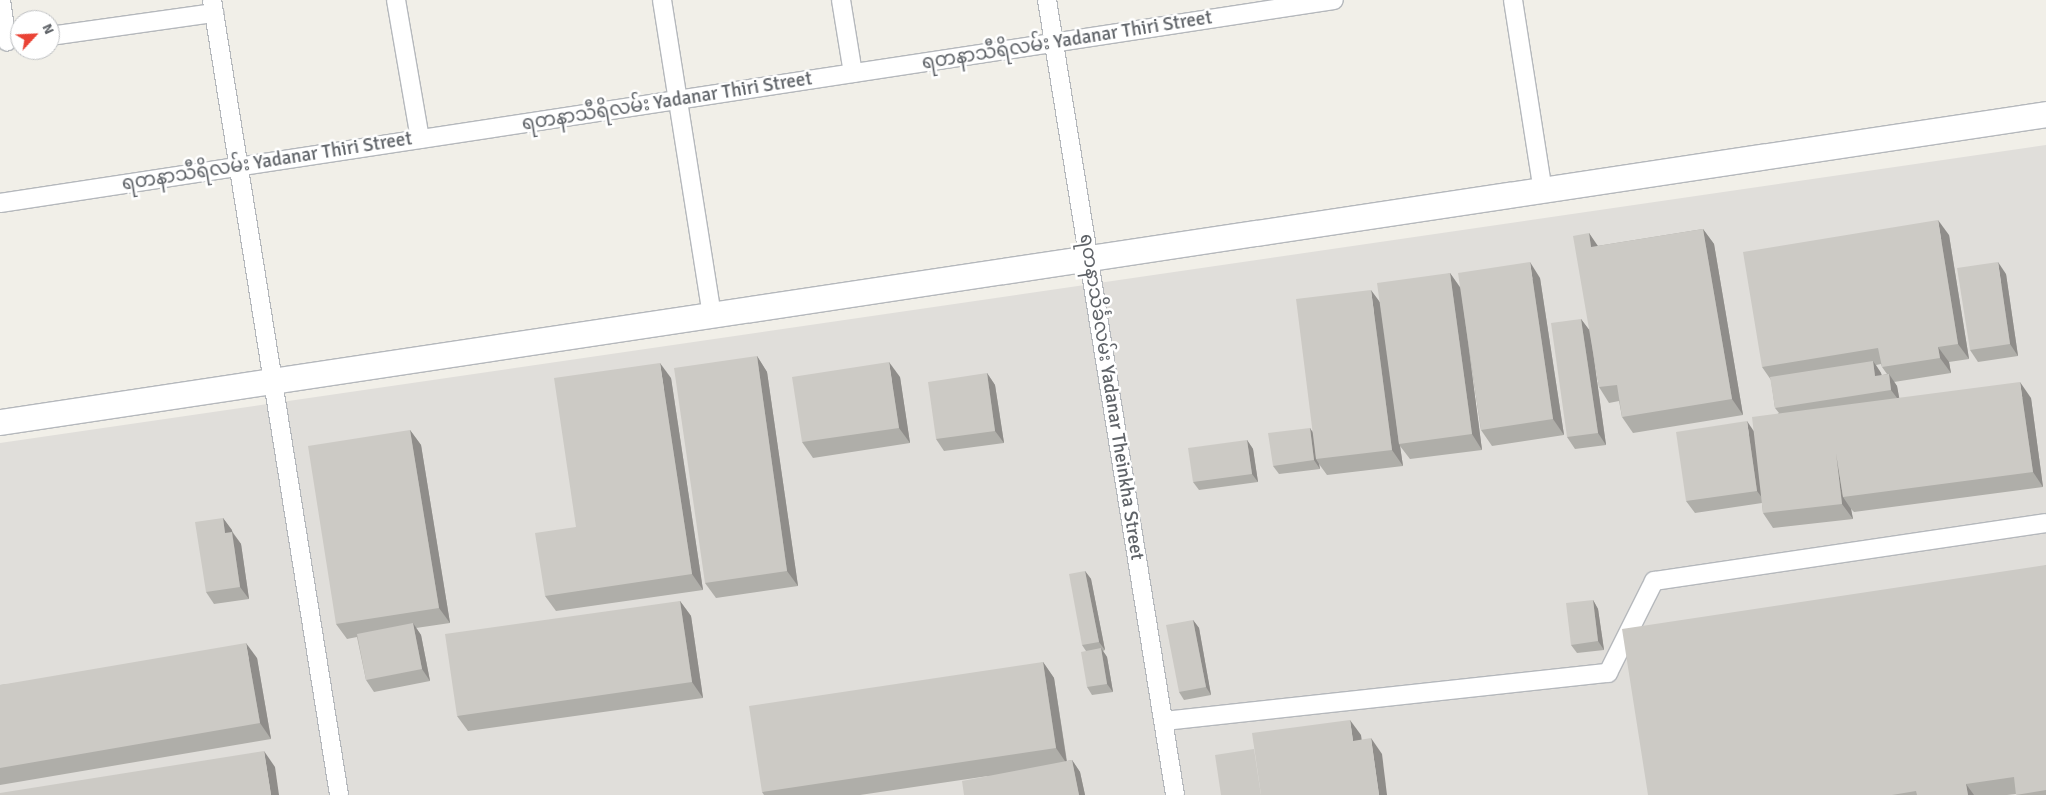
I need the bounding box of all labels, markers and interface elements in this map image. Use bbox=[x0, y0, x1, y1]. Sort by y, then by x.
street label: ရတနာသီရိလမ်း Yadanar Thiri Street bbox=[920, 7, 1214, 75]
north arrow bbox=[10, 10, 60, 60]
text: N bbox=[38, 21, 58, 37]
street label: ရတနာသီရိလမ်း Yadanar Thiri Street bbox=[520, 68, 814, 136]
street label: ရတနာသီရိလမ်း Yadanar Thiri Street bbox=[120, 128, 414, 196]
street label: ရတနာသိင်္ခလမ်း Yadanar Theinkha Street bbox=[1074, 232, 1148, 562]

